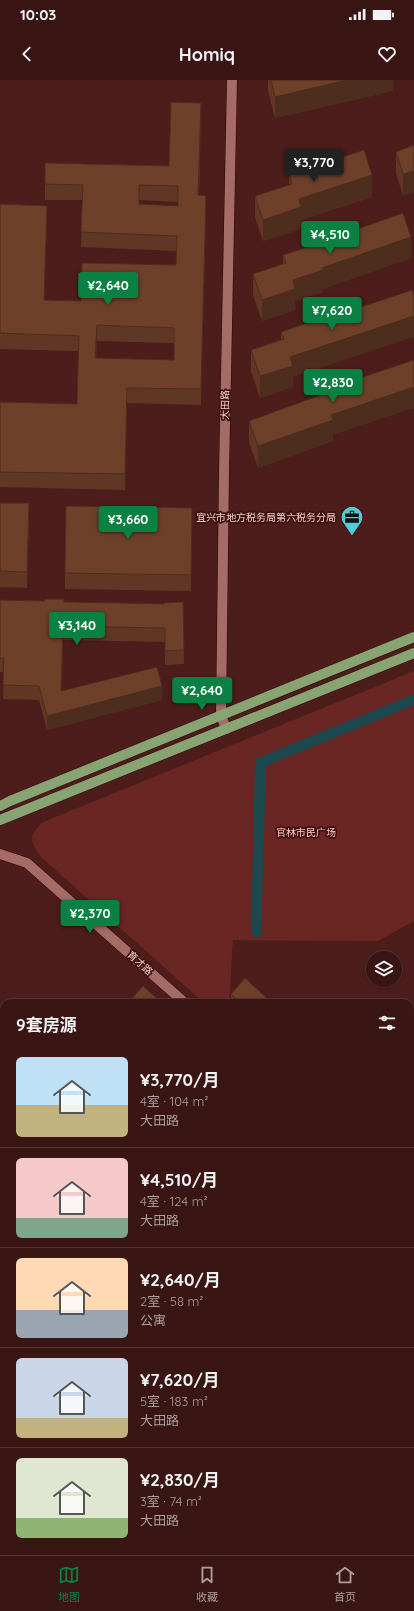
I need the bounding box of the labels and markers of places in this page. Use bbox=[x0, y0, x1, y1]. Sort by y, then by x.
pin: ¥3,770 bbox=[281, 149, 347, 183]
pin: ¥4,510 bbox=[297, 221, 363, 255]
pin: ¥2,640 bbox=[75, 272, 141, 306]
pin: ¥7,620 bbox=[299, 297, 365, 331]
pin: ¥2,830 bbox=[300, 369, 366, 403]
office icon: 宜兴市地方税务局第六税务分局 bbox=[339, 504, 365, 537]
pin: ¥3,660 bbox=[95, 506, 161, 540]
place label: 宜兴市地方税务局第六税务分局 bbox=[196, 511, 336, 524]
pin: ¥3,140 bbox=[44, 612, 110, 646]
pin: ¥2,640 bbox=[169, 677, 235, 711]
pin: ¥2,370 bbox=[57, 900, 123, 934]

